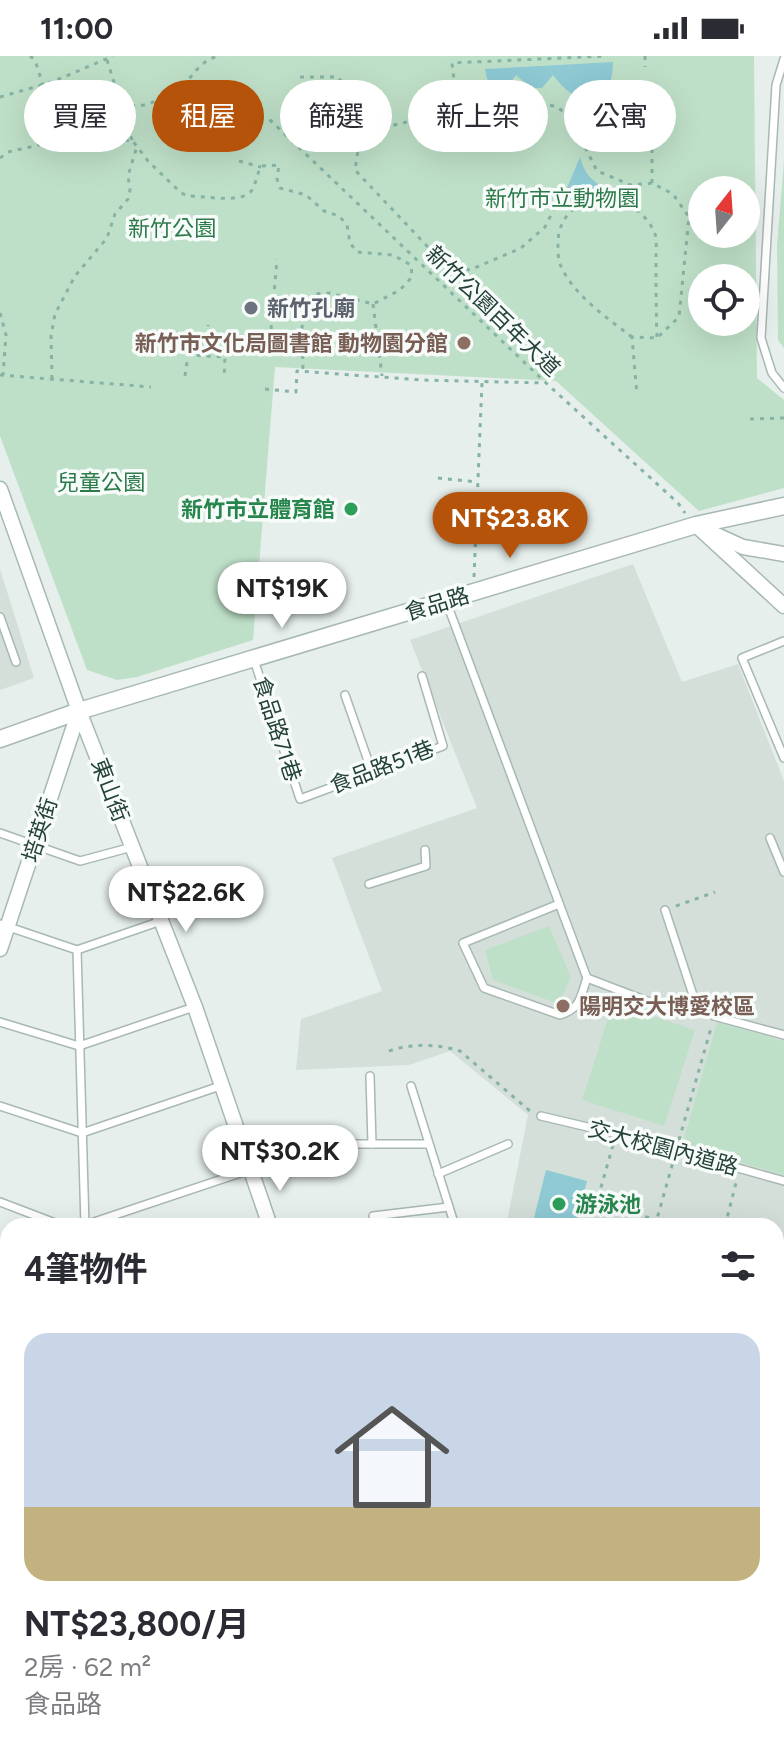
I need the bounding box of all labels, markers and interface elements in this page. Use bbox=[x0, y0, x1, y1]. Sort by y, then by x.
text: 11:00 bbox=[40, 10, 113, 47]
chip: 買屋 bbox=[24, 80, 136, 152]
chip: 租屋 bbox=[152, 80, 264, 152]
chip: 篩選 bbox=[280, 80, 392, 152]
chip: 新上架 bbox=[408, 80, 548, 152]
chip: 公寓 bbox=[564, 80, 676, 152]
north arrow bbox=[688, 176, 760, 248]
map controls bbox=[688, 176, 760, 336]
park label: 新竹市立動物園 bbox=[485, 185, 639, 212]
park label: 新竹公園 bbox=[128, 215, 216, 242]
street label: 新竹公園百年大道 bbox=[420, 240, 566, 382]
button: locate bbox=[688, 264, 760, 336]
place label: 新竹孔廟 bbox=[267, 295, 355, 322]
marker: 新竹孔廟 bbox=[242, 299, 260, 317]
place label: 新竹市文化局圖書館 動物園分館 bbox=[135, 330, 448, 357]
marker: 新竹市文化局圖書館 動物園分館 bbox=[455, 334, 473, 352]
park label: 兒童公園 bbox=[57, 469, 145, 496]
pin: NT$23.8K bbox=[427, 492, 593, 560]
place label: 新竹市立體育館 bbox=[181, 496, 335, 523]
marker: 新竹市立體育館 bbox=[342, 500, 360, 518]
text: NT$23.8K bbox=[451, 502, 569, 534]
pin: NT$19K bbox=[217, 562, 347, 630]
text: NT$19K bbox=[235, 572, 329, 604]
street label: 食品路 bbox=[401, 581, 473, 627]
street label: 食品路71巷 bbox=[247, 673, 307, 785]
street label: 食品路51巷 bbox=[326, 735, 438, 799]
street label: 東山街 bbox=[86, 754, 134, 826]
street label: 培英街 bbox=[17, 794, 63, 866]
pin: NT$22.6K bbox=[103, 866, 269, 934]
text: NT$22.6K bbox=[127, 876, 245, 908]
place label: 陽明交大博愛校區 bbox=[579, 993, 755, 1020]
marker: 陽明交大博愛校區 bbox=[554, 997, 572, 1015]
street label: 交大校園內道路 bbox=[585, 1115, 741, 1181]
pin: NT$30.2K bbox=[197, 1125, 363, 1193]
text: NT$30.2K bbox=[220, 1135, 340, 1167]
place label: 游泳池 bbox=[575, 1191, 641, 1218]
marker: 游泳池 bbox=[550, 1195, 568, 1213]
icon: filters bbox=[716, 1244, 760, 1288]
text: 4筆物件 bbox=[24, 1249, 148, 1290]
icon: home bbox=[320, 1385, 464, 1529]
text: NT$23,800/月 bbox=[24, 1604, 250, 1645]
text: 2房 · 62 m² bbox=[24, 1651, 151, 1683]
text: 食品路 bbox=[24, 1688, 102, 1720]

